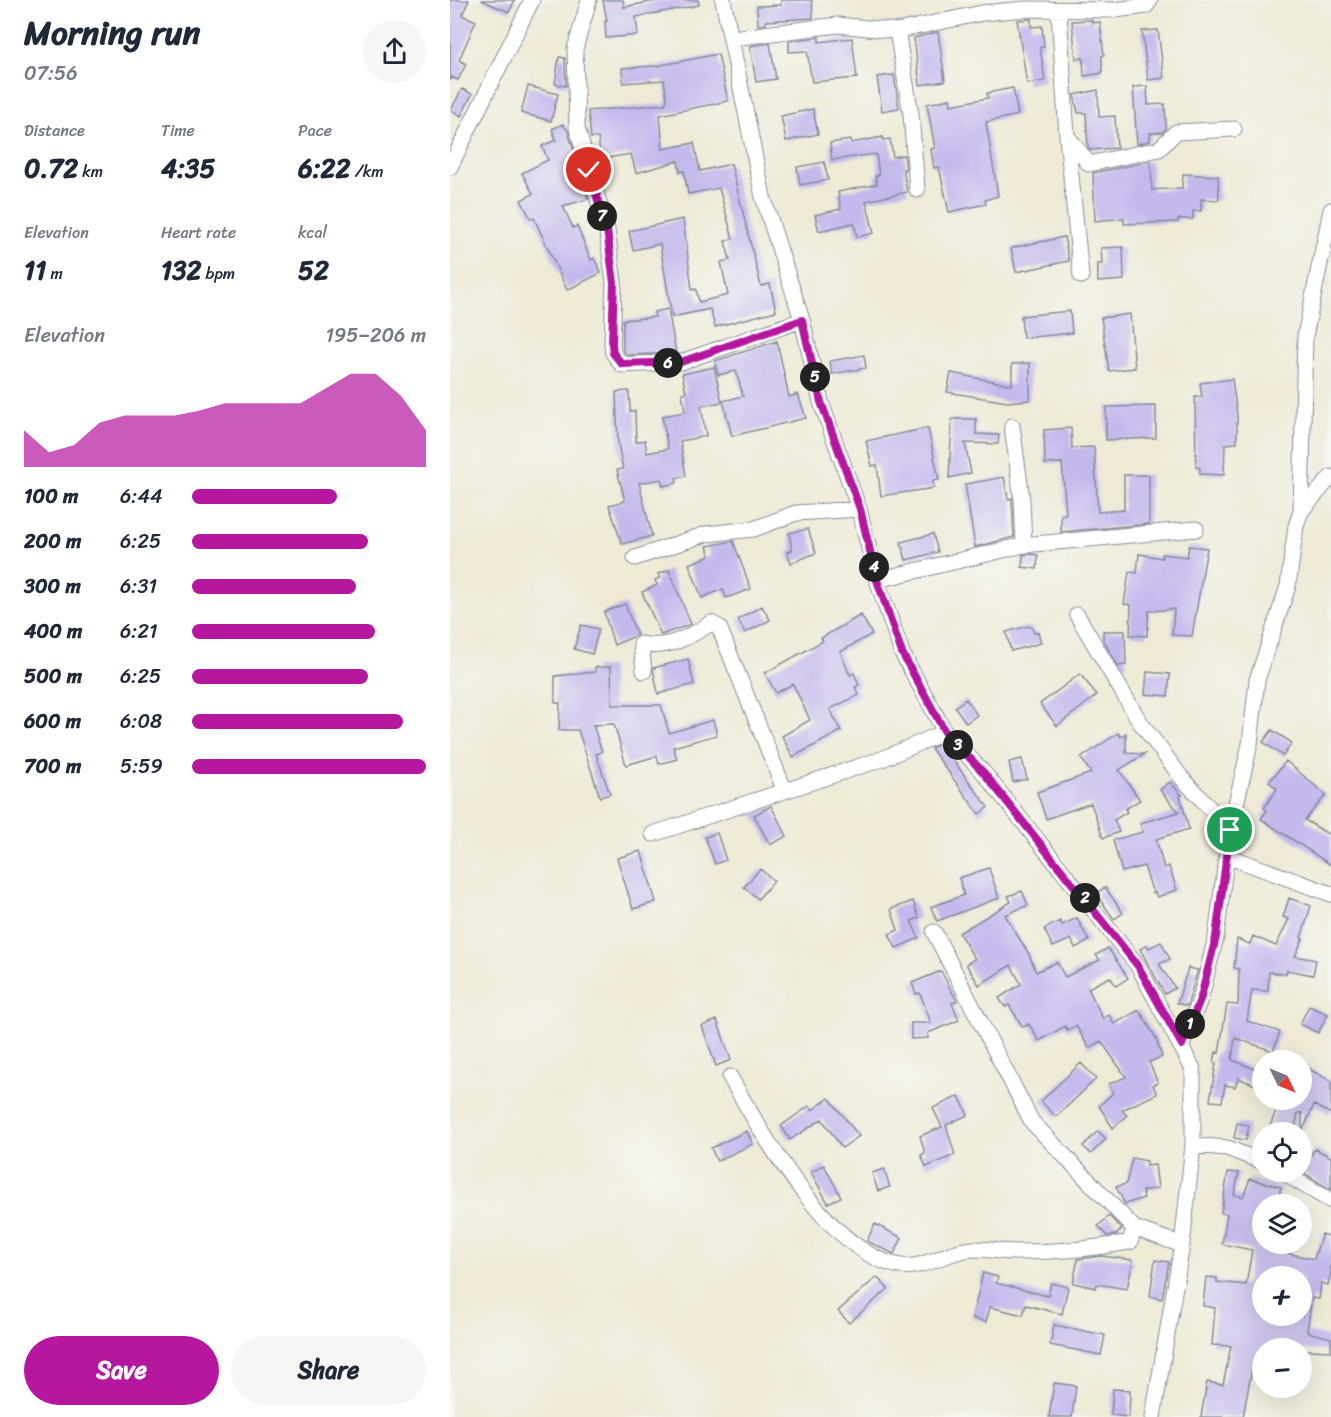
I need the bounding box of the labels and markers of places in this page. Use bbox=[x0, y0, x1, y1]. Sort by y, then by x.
pin bbox=[563, 144, 614, 195]
pin: 7 bbox=[587, 201, 617, 231]
pin: 6 bbox=[653, 348, 683, 378]
pin: 5 bbox=[800, 362, 830, 392]
pin: 4 bbox=[859, 552, 889, 582]
pin: 3 bbox=[943, 730, 973, 760]
pin bbox=[1204, 804, 1255, 855]
pin: 2 bbox=[1070, 883, 1100, 913]
pin: 1 bbox=[1175, 1009, 1205, 1039]

